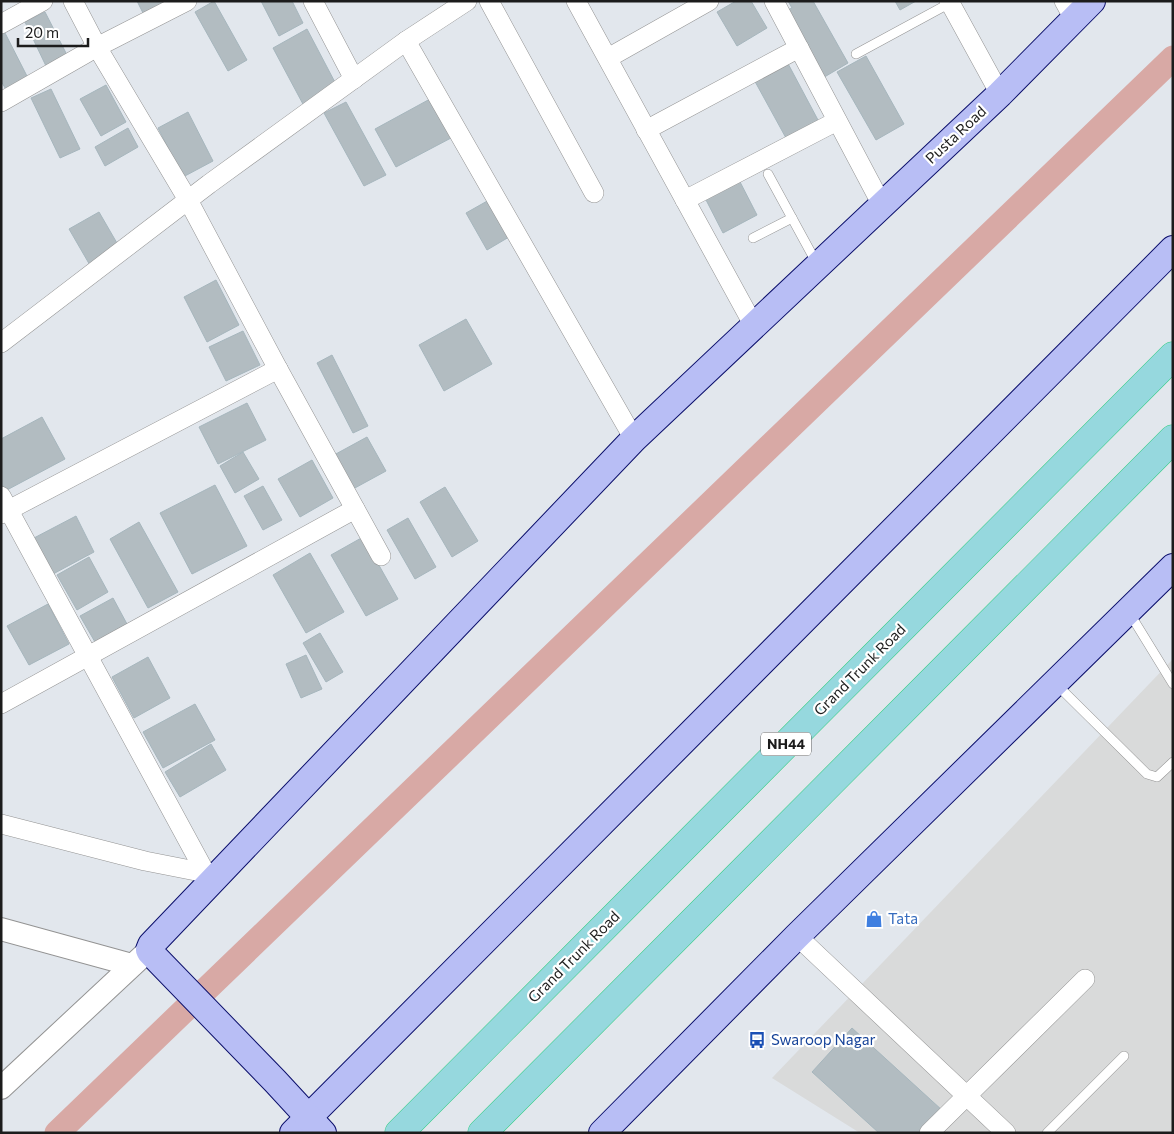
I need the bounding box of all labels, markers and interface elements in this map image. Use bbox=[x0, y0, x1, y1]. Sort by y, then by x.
scale bar bbox=[18, 15, 88, 47]
text: 20 m bbox=[25, 23, 59, 41]
street label: Pusta Road bbox=[921, 102, 989, 167]
street label: Grand Trunk Road bbox=[810, 620, 909, 719]
road number: NH44 bbox=[761, 732, 811, 756]
street label: Grand Trunk Road bbox=[524, 907, 623, 1006]
shop icon: Tata bbox=[864, 909, 884, 929]
place label: Tata bbox=[888, 909, 918, 927]
bus stop icon: Swaroop Nagar bbox=[747, 1030, 767, 1050]
place label: Swaroop Nagar bbox=[771, 1030, 876, 1048]

